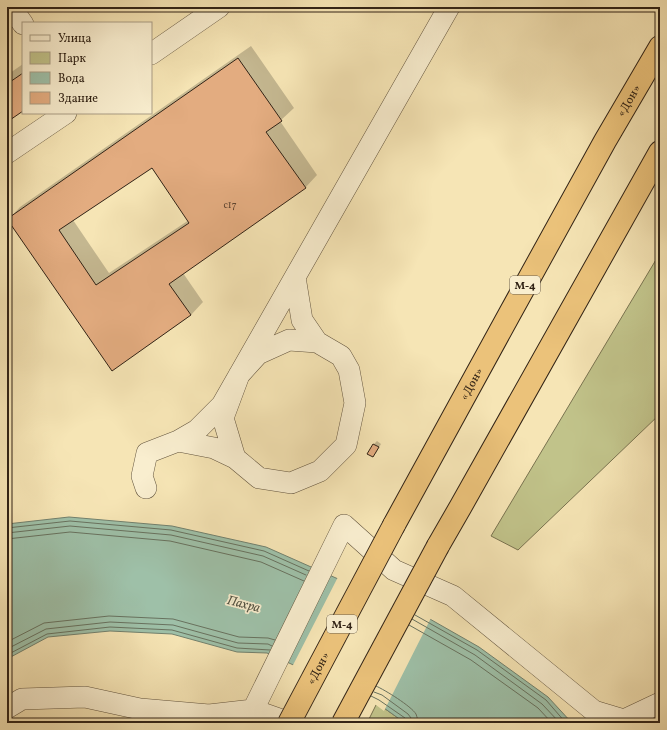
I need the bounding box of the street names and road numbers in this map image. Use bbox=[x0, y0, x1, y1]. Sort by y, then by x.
street label: «Дон» bbox=[614, 82, 645, 120]
road number: М-4 bbox=[510, 276, 540, 294]
street label: «Дон» bbox=[457, 365, 488, 403]
road number: М-4 bbox=[327, 615, 357, 633]
street label: «Дон» bbox=[304, 650, 334, 688]

